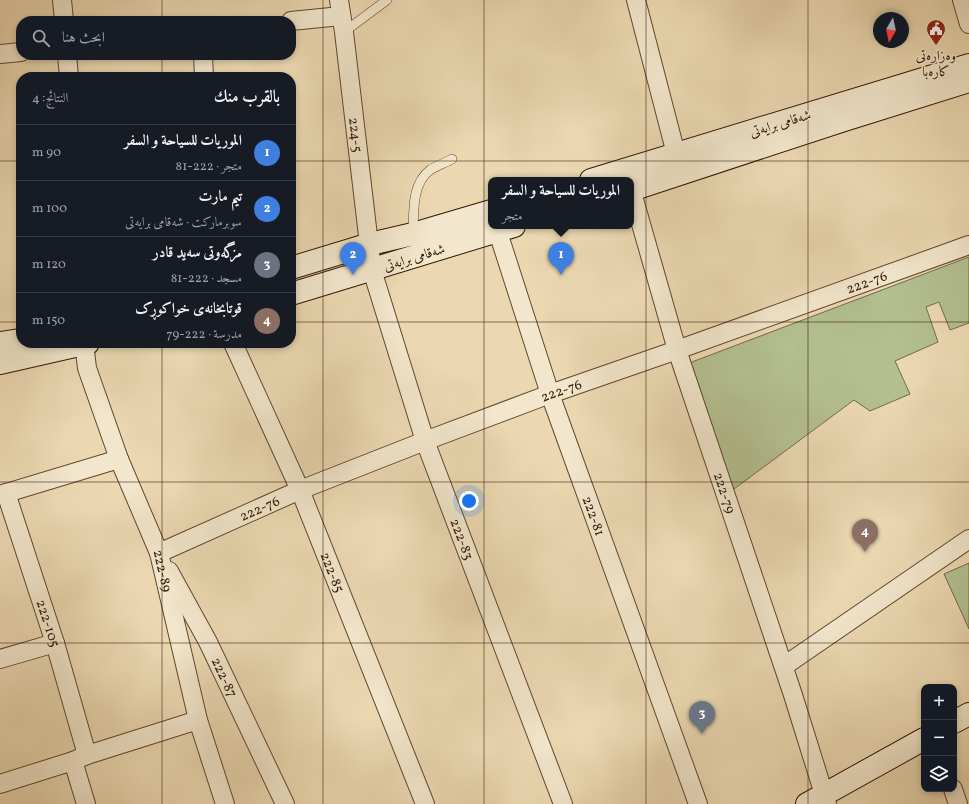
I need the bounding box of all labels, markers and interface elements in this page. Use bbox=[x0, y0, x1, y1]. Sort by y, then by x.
north arrow bbox=[873, 12, 909, 48]
search box bbox=[16, 16, 296, 60]
public building icon: وەزارەتی کارەبا bbox=[925, 18, 947, 46]
icon: search bbox=[30, 27, 52, 49]
text: ابحث هنا bbox=[62, 28, 105, 49]
place label: وەزارەتی کارەبا bbox=[916, 47, 956, 82]
text: بالقرب منك bbox=[214, 86, 280, 109]
text: النتائج: 4 bbox=[32, 90, 68, 108]
street label: شەقامی برایەتی bbox=[747, 106, 814, 143]
street label: 224-5 bbox=[343, 117, 366, 154]
text: الموريات للسياحة و السفر bbox=[124, 131, 242, 152]
text: 90 m bbox=[32, 144, 61, 162]
text: 1 bbox=[264, 144, 270, 162]
text: متجر · 222-81 bbox=[176, 158, 242, 176]
popup bbox=[488, 177, 634, 229]
text: الموريات للسياحة و السفر bbox=[502, 181, 620, 202]
text: تيم مارت bbox=[199, 187, 242, 208]
text: 100 m bbox=[32, 200, 67, 218]
text: 2 bbox=[264, 200, 270, 218]
text: متجر bbox=[502, 208, 523, 226]
text: سوبرماركت · شەقامی برایەتی bbox=[125, 214, 242, 232]
street label: شەقامی برایەتی bbox=[381, 240, 448, 277]
pin: 2 bbox=[340, 242, 366, 275]
pin: 1 bbox=[548, 242, 574, 275]
text: مزگەوتی سەید قادر bbox=[153, 243, 242, 264]
text: 120 m bbox=[32, 256, 66, 274]
text: 3 bbox=[264, 256, 270, 274]
street label: 222-76 bbox=[844, 267, 890, 299]
text: مسجد · 222-81 bbox=[171, 270, 242, 288]
text: قوتابخانەی خواکوڕک bbox=[135, 299, 242, 320]
text: 150 m bbox=[32, 312, 65, 330]
text: 4 bbox=[263, 312, 271, 330]
text: مدرسة · 222-79 bbox=[166, 326, 242, 344]
street label: 222-76 bbox=[538, 376, 585, 408]
street label: 222-79 bbox=[708, 470, 739, 516]
your location bbox=[459, 491, 479, 511]
street label: 222-76 bbox=[237, 492, 283, 527]
street label: 222-81 bbox=[577, 494, 608, 539]
street label: 222-83 bbox=[444, 516, 477, 563]
pin: 4 bbox=[852, 519, 878, 552]
street label: 222-89 bbox=[148, 548, 176, 594]
street label: 222-85 bbox=[315, 550, 348, 596]
street label: 222-105 bbox=[30, 597, 64, 650]
street label: 222-87 bbox=[206, 655, 241, 701]
map controls bbox=[921, 684, 957, 792]
button: + bbox=[921, 684, 957, 720]
pin: 3 bbox=[689, 701, 715, 734]
button: − bbox=[921, 720, 957, 756]
button: layers bbox=[921, 756, 957, 792]

